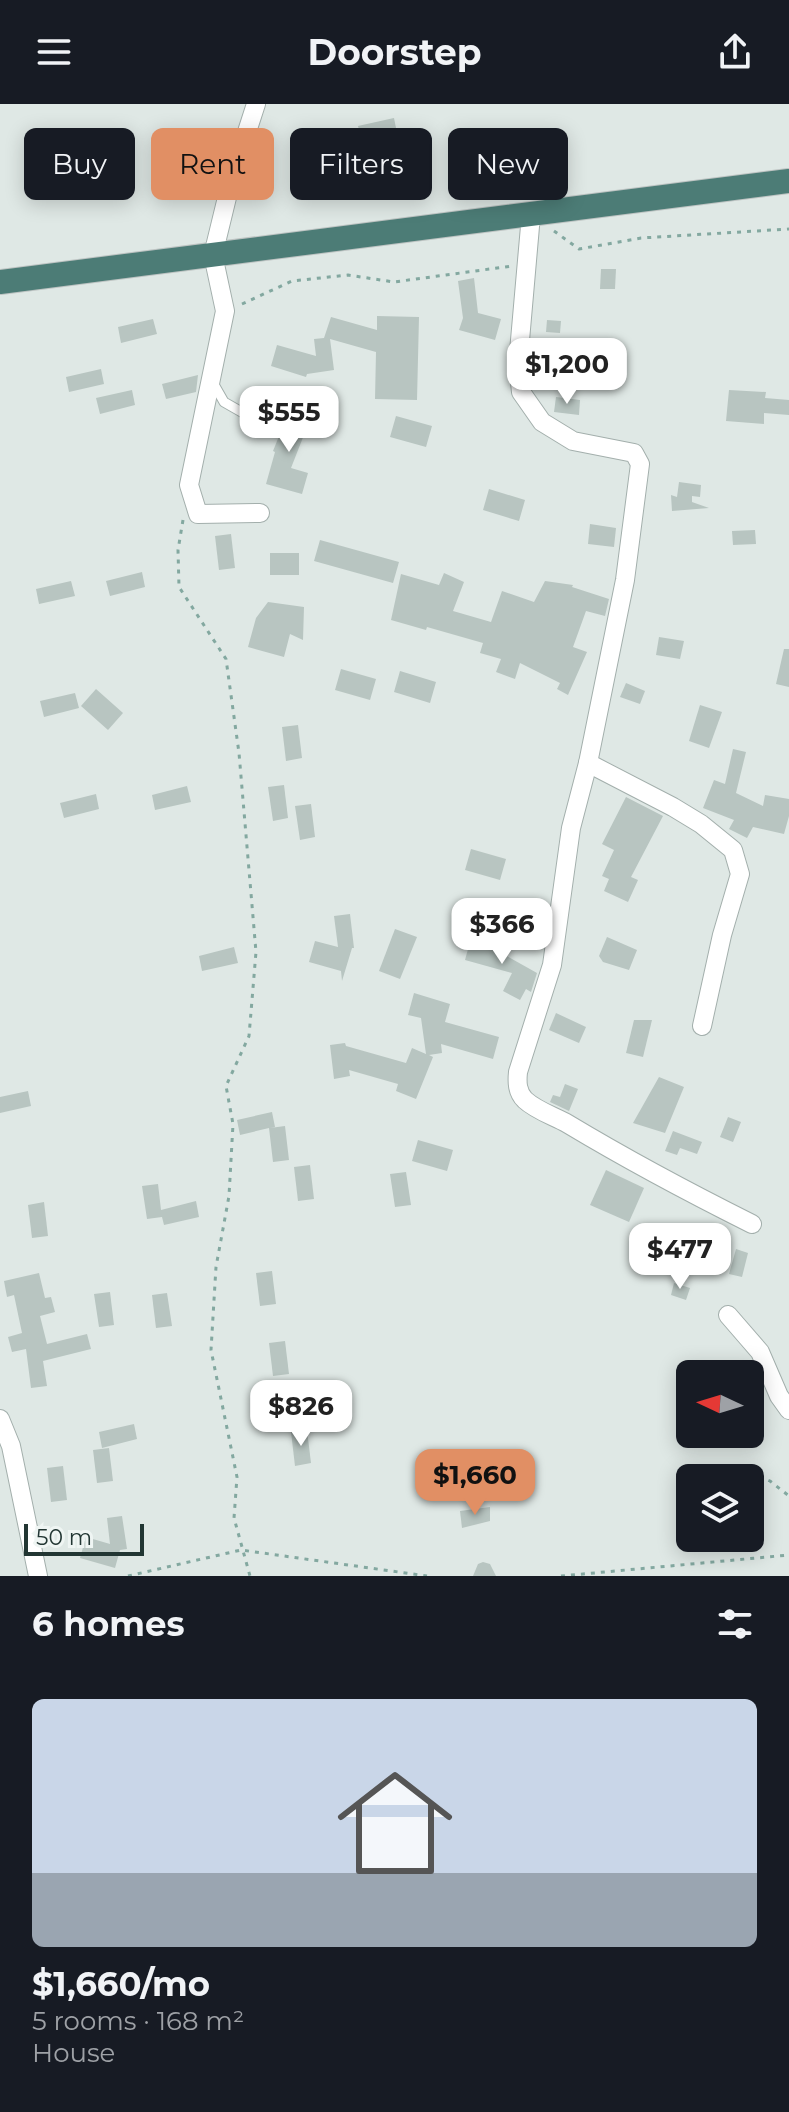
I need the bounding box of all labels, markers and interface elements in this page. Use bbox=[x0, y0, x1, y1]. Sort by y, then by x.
icon: menu bbox=[32, 30, 76, 74]
text: Doorstep bbox=[307, 30, 482, 74]
icon: share bbox=[713, 30, 757, 74]
chip: Buy bbox=[24, 128, 135, 200]
chip: Rent bbox=[151, 128, 274, 200]
chip: Filters bbox=[290, 128, 432, 200]
chip: New bbox=[448, 128, 568, 200]
pin: $1,200 bbox=[502, 338, 632, 406]
text: $1,200 bbox=[525, 348, 609, 380]
pin: $555 bbox=[242, 386, 336, 454]
text: $555 bbox=[258, 396, 320, 428]
pin: $366 bbox=[455, 898, 549, 966]
text: $366 bbox=[469, 908, 535, 940]
pin: $477 bbox=[633, 1223, 727, 1291]
text: $477 bbox=[647, 1233, 713, 1265]
north arrow bbox=[676, 1360, 764, 1448]
map controls bbox=[676, 1360, 764, 1552]
pin: $826 bbox=[254, 1380, 348, 1448]
text: $826 bbox=[268, 1390, 334, 1422]
pin: $1,660 bbox=[410, 1449, 540, 1517]
text: $1,660 bbox=[433, 1459, 517, 1491]
button: layers bbox=[676, 1464, 764, 1552]
scale bar bbox=[24, 1520, 144, 1556]
text: 50 m bbox=[36, 1524, 92, 1551]
icon: filters bbox=[713, 1602, 757, 1646]
text: 6 homes bbox=[32, 1603, 185, 1645]
icon: home bbox=[323, 1751, 467, 1895]
text: $1,660/mo bbox=[32, 1963, 210, 2005]
text: 5 rooms · 168 m² bbox=[32, 2005, 244, 2037]
text: House bbox=[32, 2037, 115, 2069]

